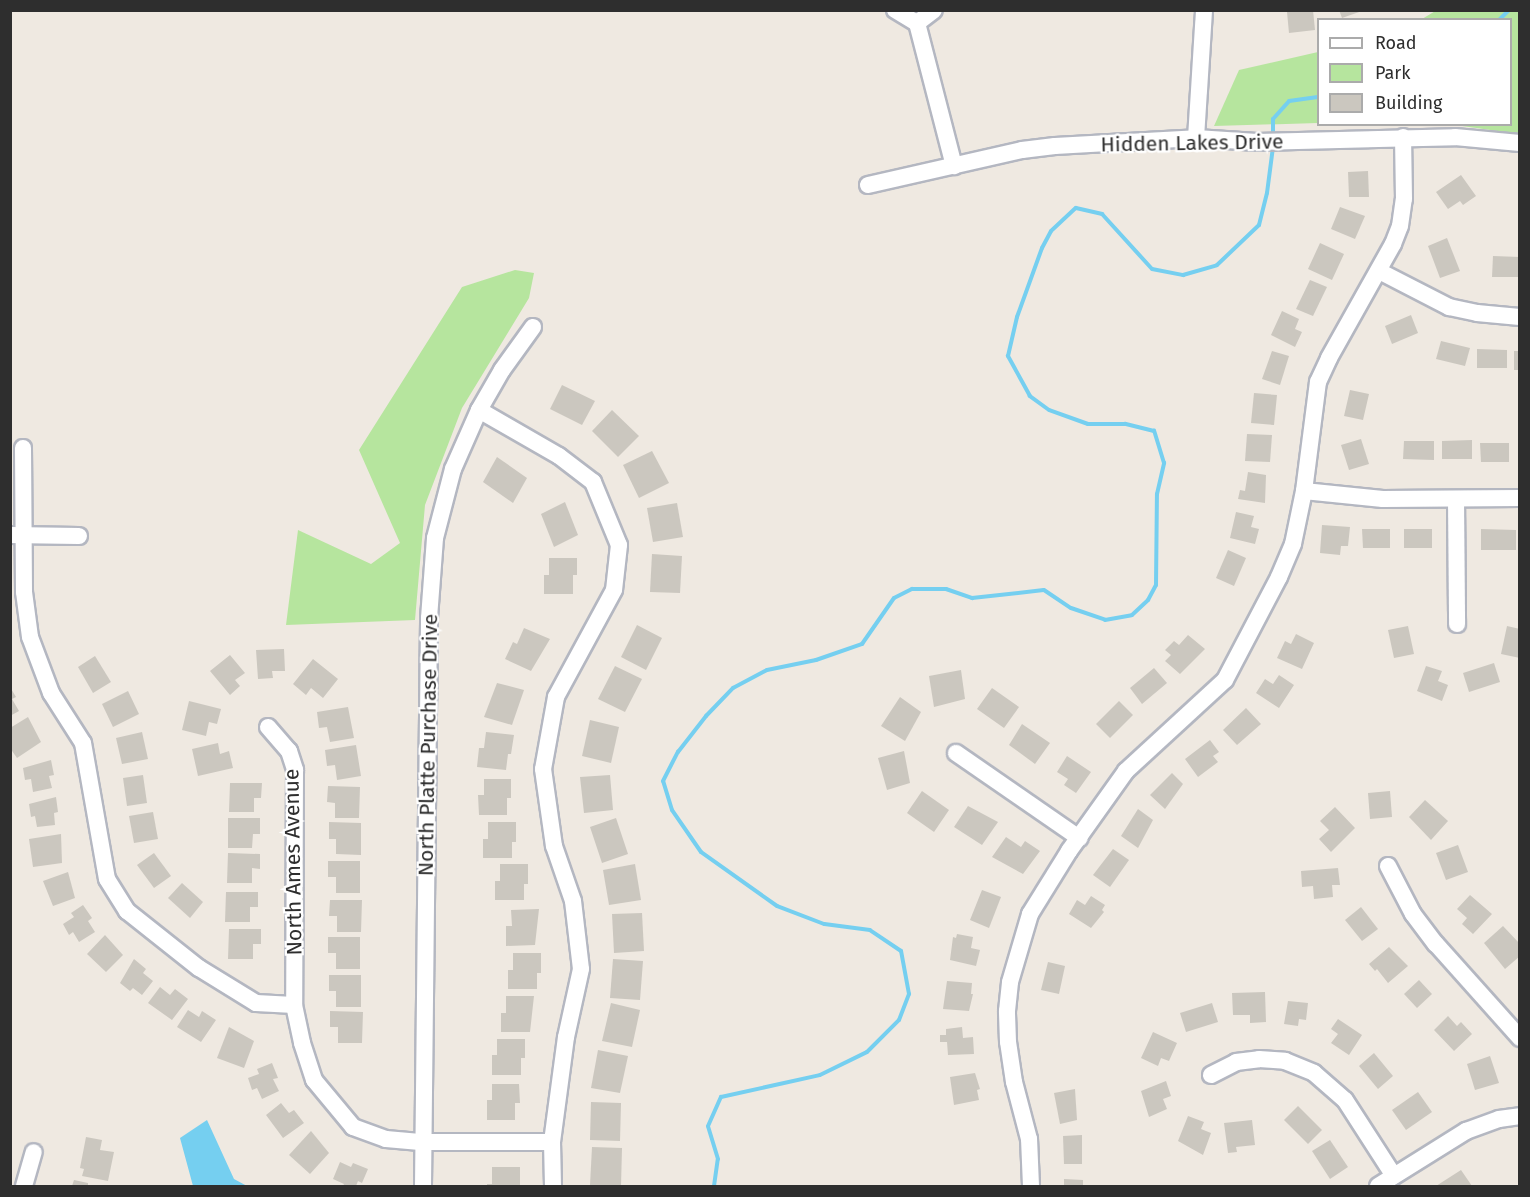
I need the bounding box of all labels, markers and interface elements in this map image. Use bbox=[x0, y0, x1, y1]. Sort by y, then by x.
legend bbox=[1317, 18, 1512, 126]
text: Road bbox=[1375, 32, 1417, 54]
text: Park bbox=[1375, 62, 1410, 84]
text: Building bbox=[1375, 92, 1442, 114]
street label: Hidden Lakes Drive bbox=[1100, 129, 1284, 157]
street label: North Platte Purchase Drive bbox=[413, 614, 443, 876]
street label: North Ames Avenue bbox=[279, 768, 307, 956]

